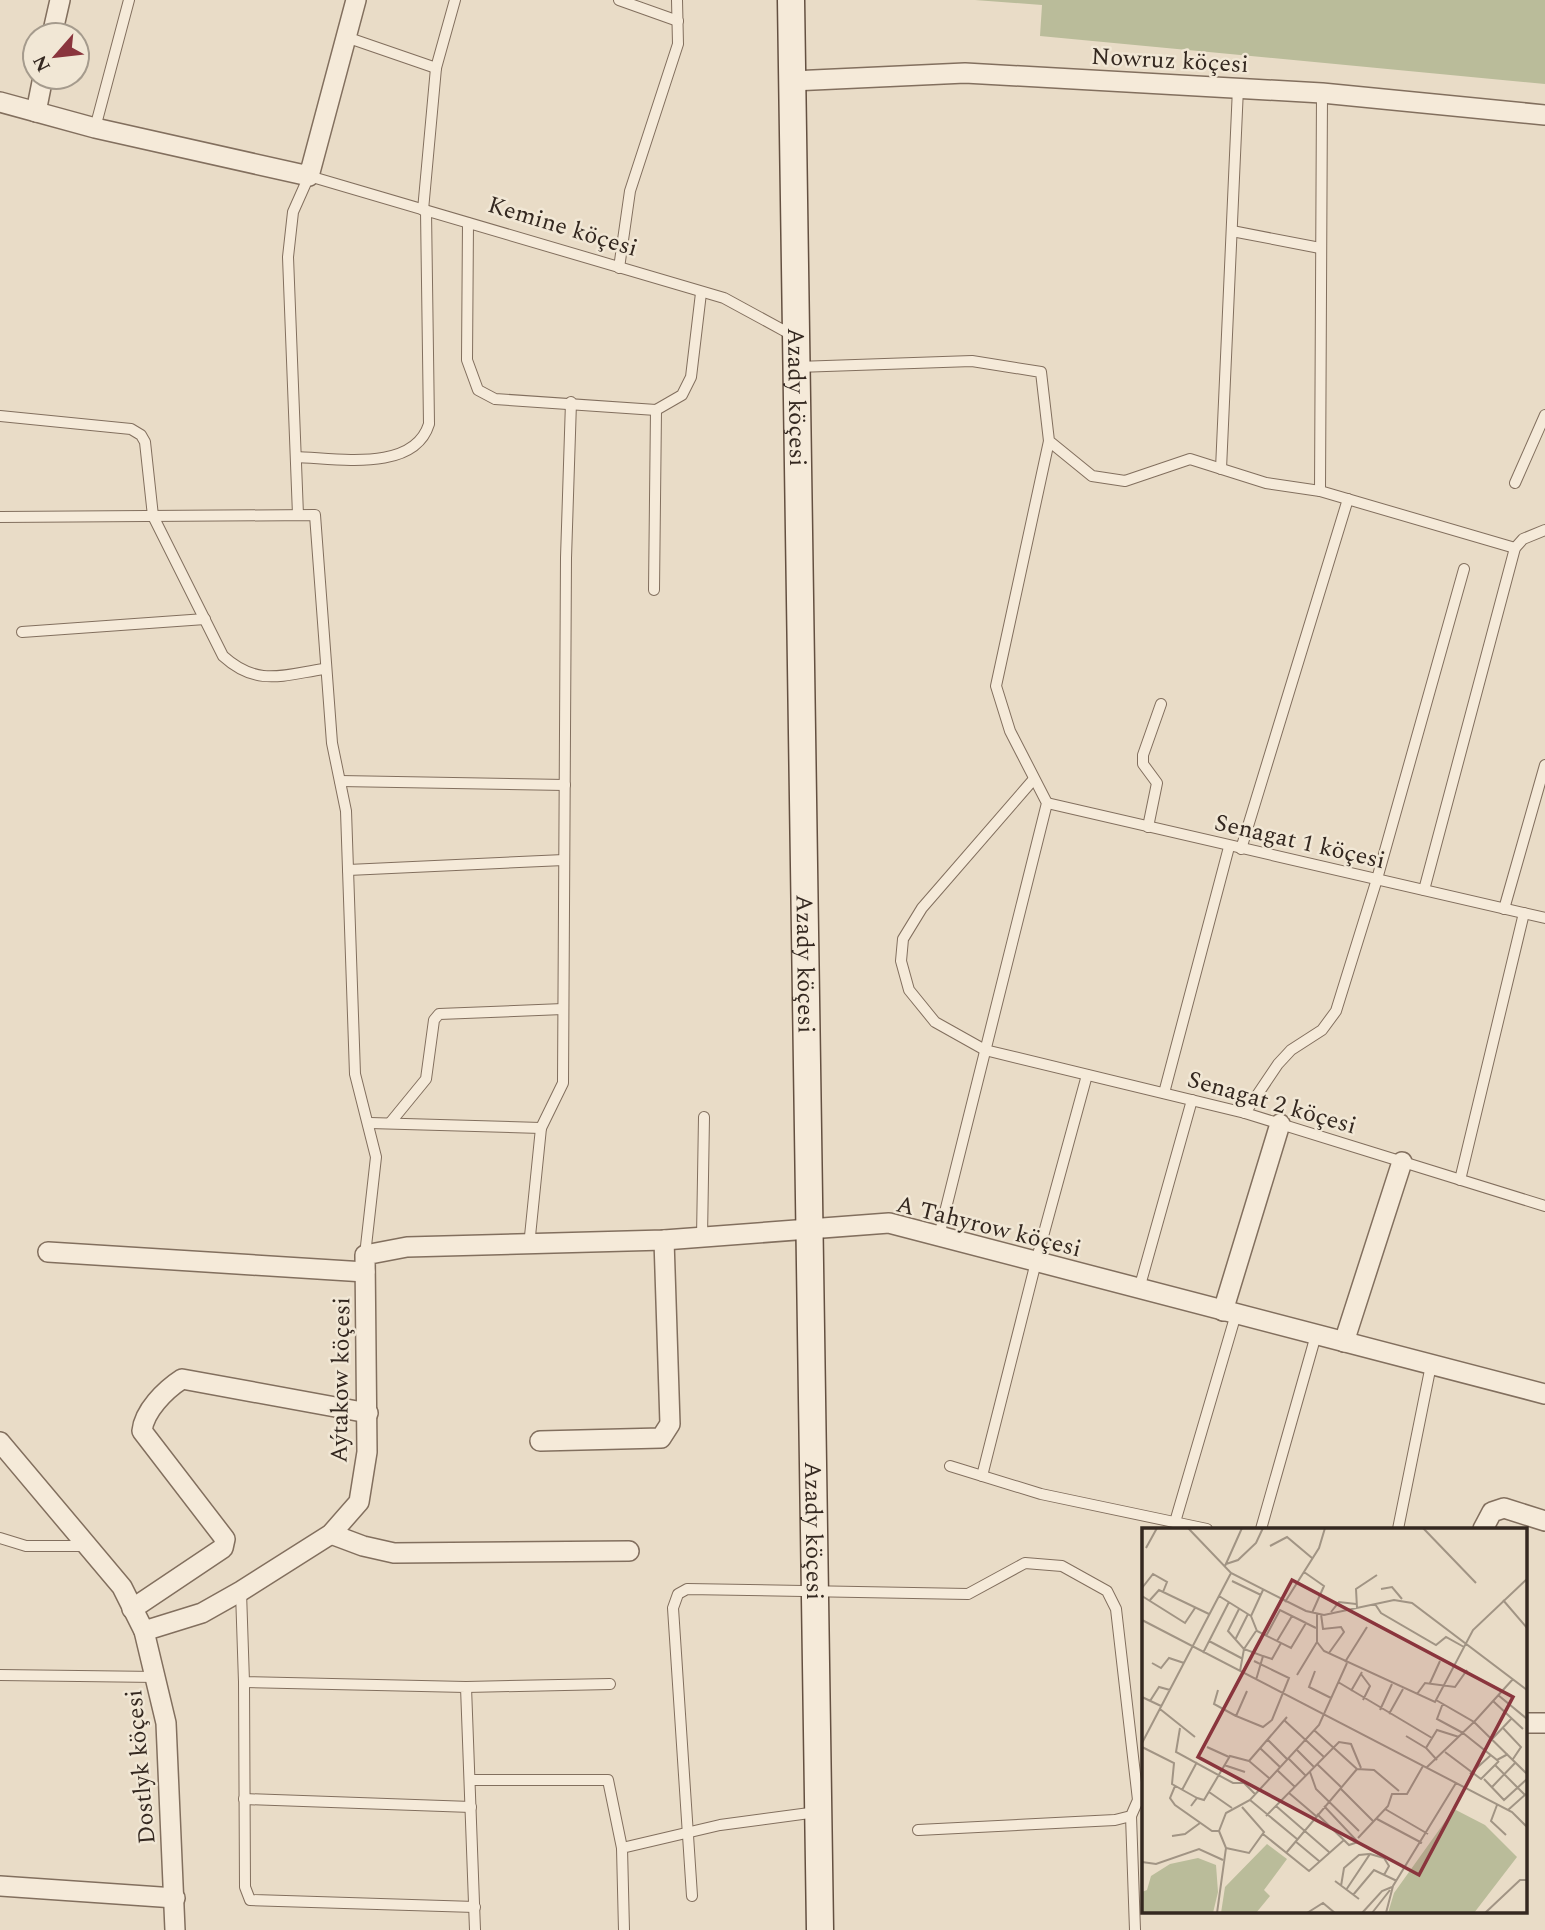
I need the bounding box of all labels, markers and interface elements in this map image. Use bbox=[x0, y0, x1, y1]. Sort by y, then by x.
north arrow bbox=[21, 21, 91, 91]
street label: Nowruz köçesi bbox=[1090, 39, 1250, 83]
text: N bbox=[26, 50, 59, 77]
street label: Kemine köçesi bbox=[483, 187, 642, 267]
street label: Azady köçesi bbox=[777, 327, 815, 467]
street label: Senagat 1 köçesi bbox=[1211, 805, 1389, 879]
street label: Azady köçesi bbox=[785, 894, 824, 1034]
street label: Senagat 2 köçesi bbox=[1183, 1062, 1361, 1144]
street label: A Tahyrow köçesi bbox=[892, 1187, 1085, 1267]
street label: Aýtakow köçesi bbox=[322, 1297, 360, 1463]
street label: Azady köçesi bbox=[794, 1461, 832, 1601]
inset map bbox=[1142, 1528, 1528, 1912]
street label: Dostlyk köçesi bbox=[116, 1688, 166, 1846]

